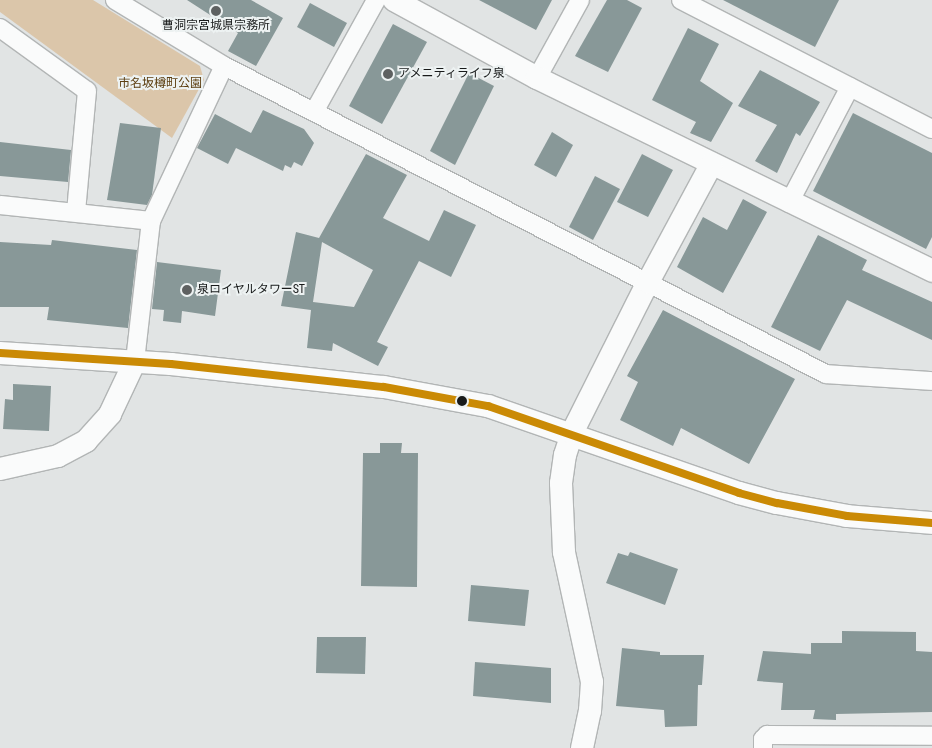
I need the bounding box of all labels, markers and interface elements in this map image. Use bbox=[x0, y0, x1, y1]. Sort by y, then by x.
marker: 曹洞宗宮城県宗務所 bbox=[210, 5, 222, 17]
place label: 曹洞宗宮城県宗務所 bbox=[162, 19, 270, 33]
place label: アメニティライフ泉 bbox=[398, 67, 506, 81]
marker: アメニティライフ泉 bbox=[382, 68, 394, 80]
park label: 市名坂樽町公園 bbox=[118, 77, 202, 91]
place label: 泉ロイヤルタワーST bbox=[197, 283, 305, 297]
marker: 泉ロイヤルタワーST bbox=[181, 284, 193, 296]
unlabelled marker bbox=[457, 396, 467, 406]

